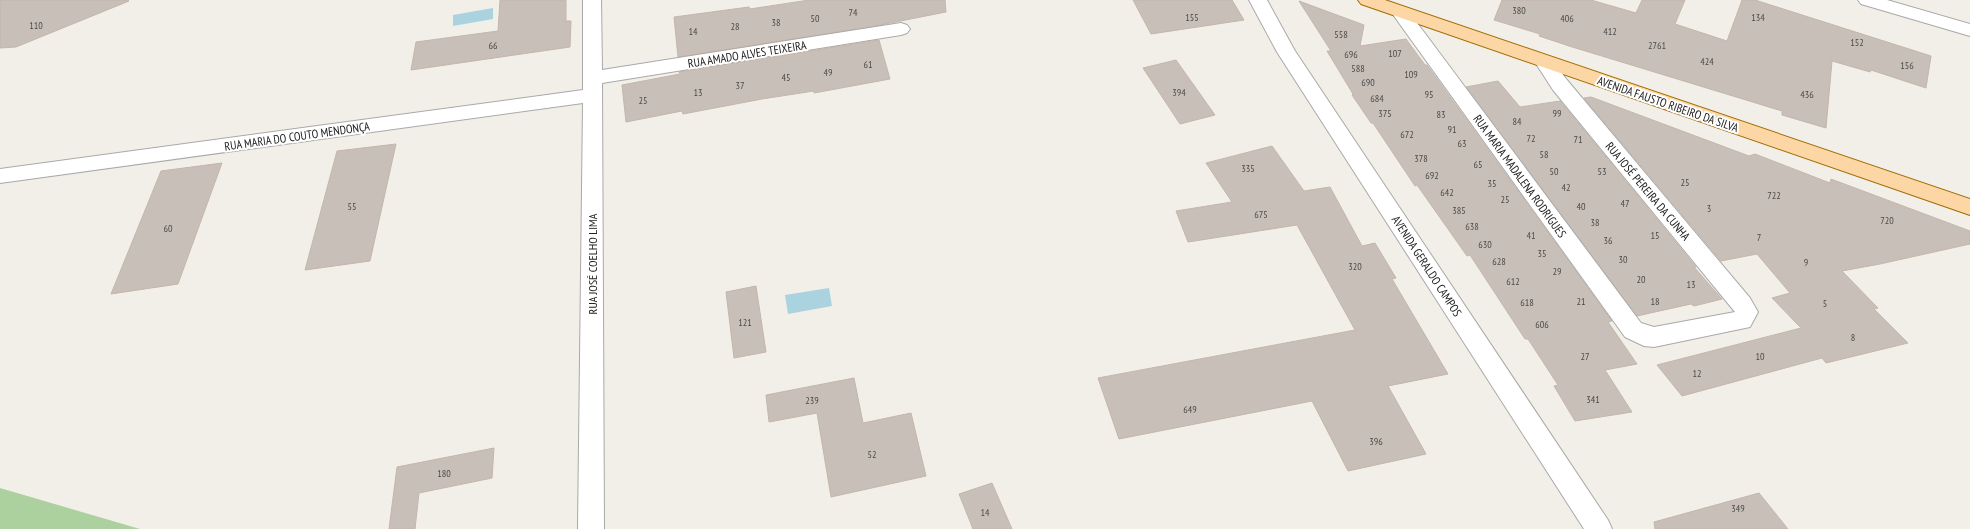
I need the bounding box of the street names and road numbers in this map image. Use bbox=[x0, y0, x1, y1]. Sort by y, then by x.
street label: RUA AMADO ALVES TEIXEIRA bbox=[687, 37, 808, 71]
street label: AVENIDA FAUSTO RIBEIRO DA SILVA bbox=[1595, 73, 1741, 135]
street label: RUA MARIA MADALENA RODRIGUES bbox=[1470, 112, 1570, 240]
street label: RUA MARIA DO COUTO MENDONÇA bbox=[223, 118, 371, 154]
street label: RUA JOSÉ PEREIRA DA CUNHA bbox=[1602, 139, 1694, 244]
street label: RUA JOSÉ COELHO LIMA bbox=[585, 213, 600, 314]
street label: AVENIDA GERALDO CAMPOS bbox=[1389, 213, 1465, 319]

